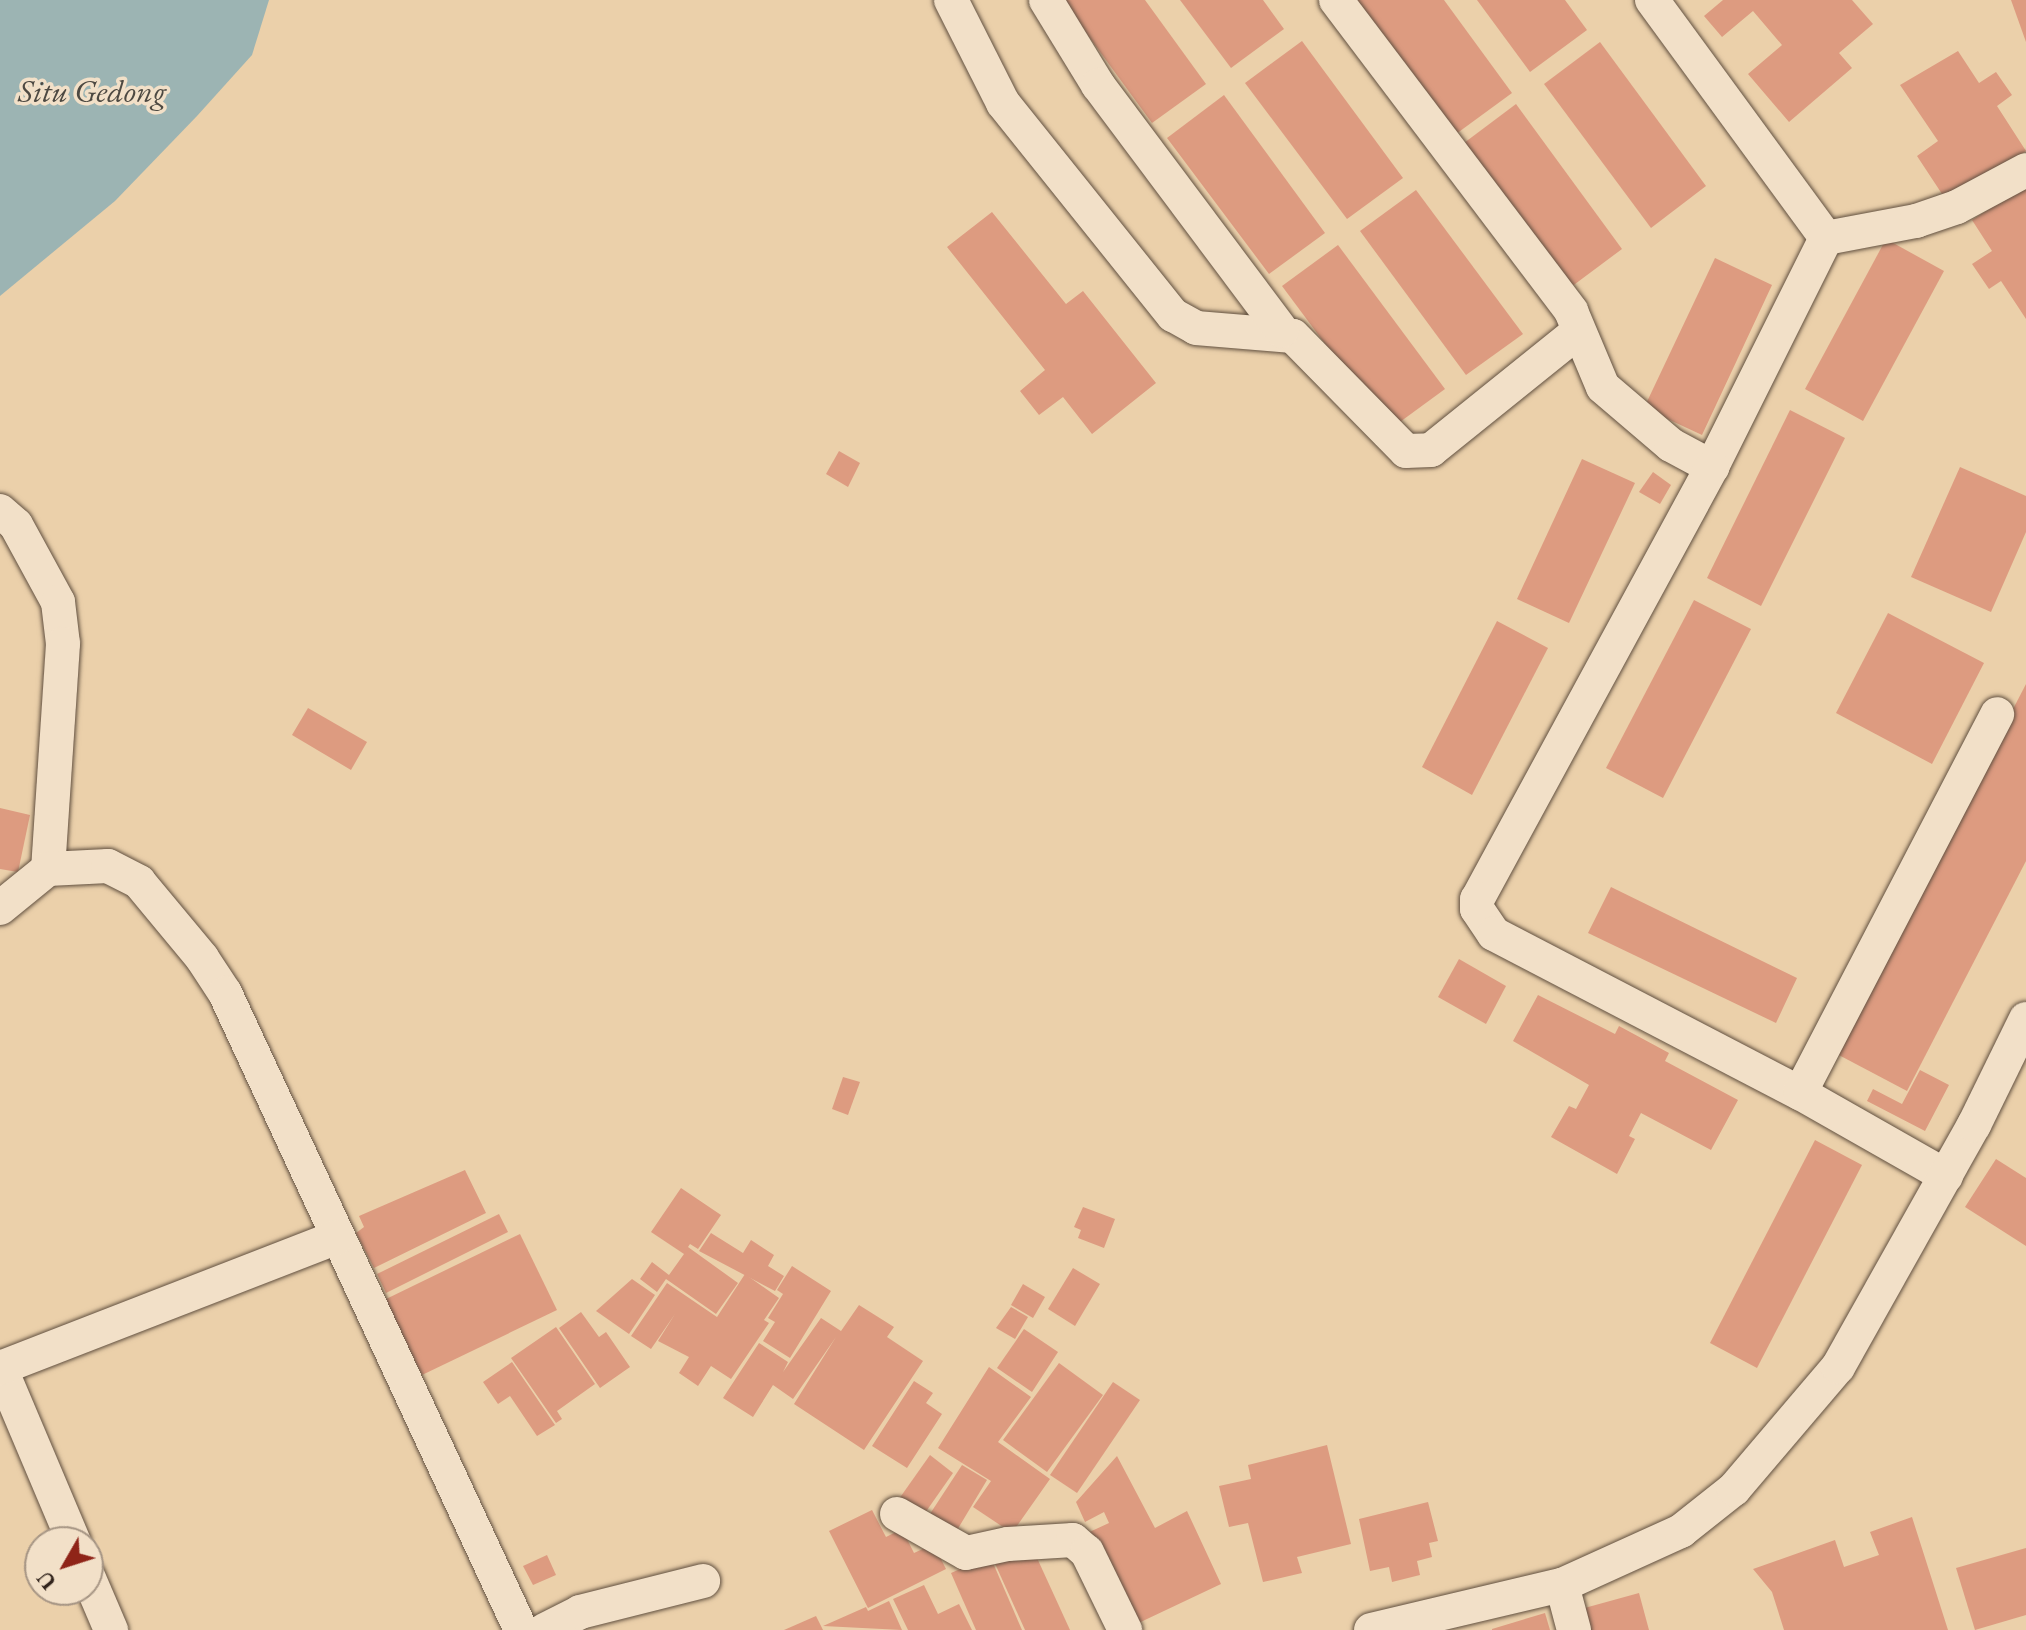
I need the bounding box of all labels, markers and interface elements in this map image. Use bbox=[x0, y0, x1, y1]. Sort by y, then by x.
water label: Situ Gedong bbox=[18, 72, 166, 110]
north arrow bbox=[24, 1526, 104, 1606]
text: U bbox=[30, 1565, 63, 1596]

